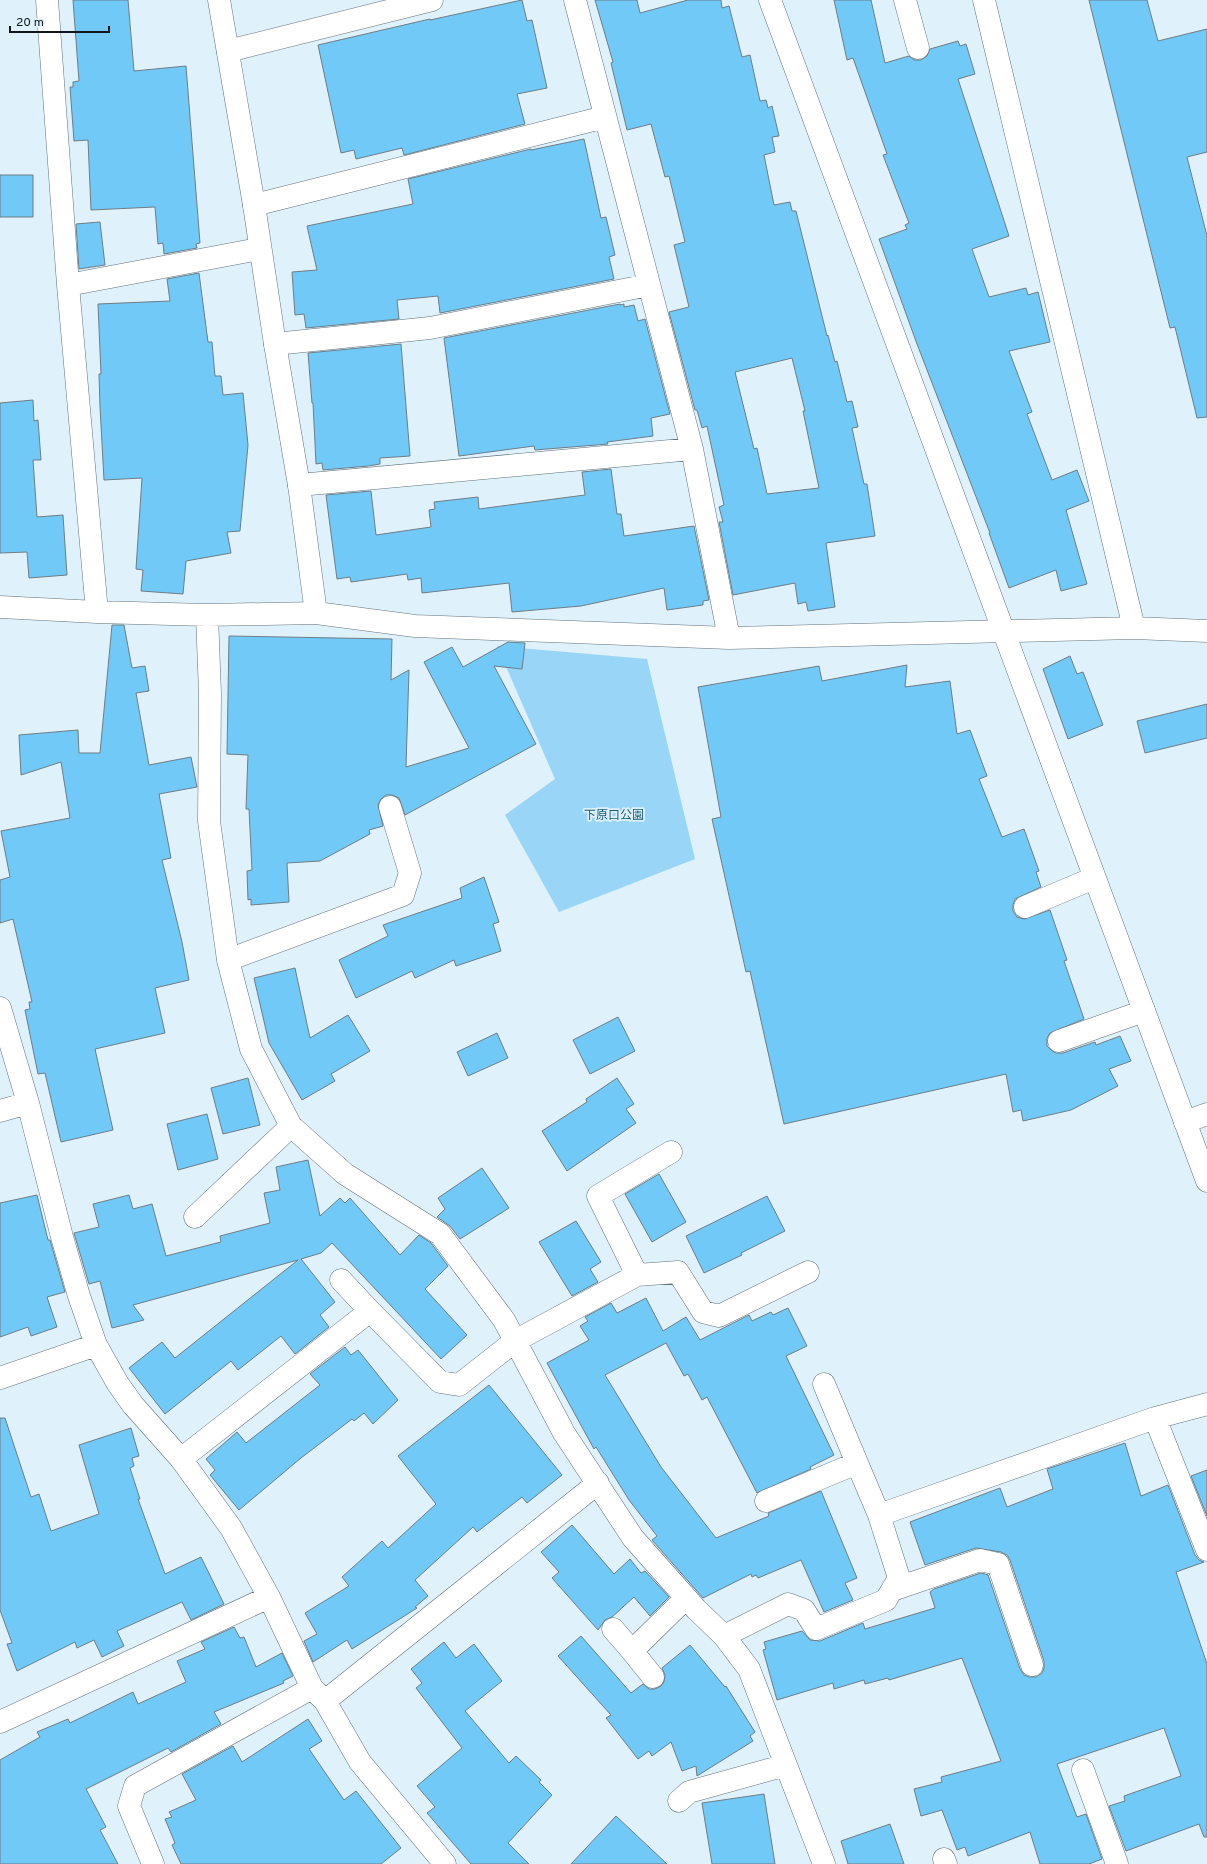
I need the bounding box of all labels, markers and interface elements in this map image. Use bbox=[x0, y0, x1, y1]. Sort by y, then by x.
scale bar bbox=[10, 8, 109, 34]
text: 20 m bbox=[16, 15, 44, 31]
park label: 下原口公園 bbox=[584, 808, 644, 824]

